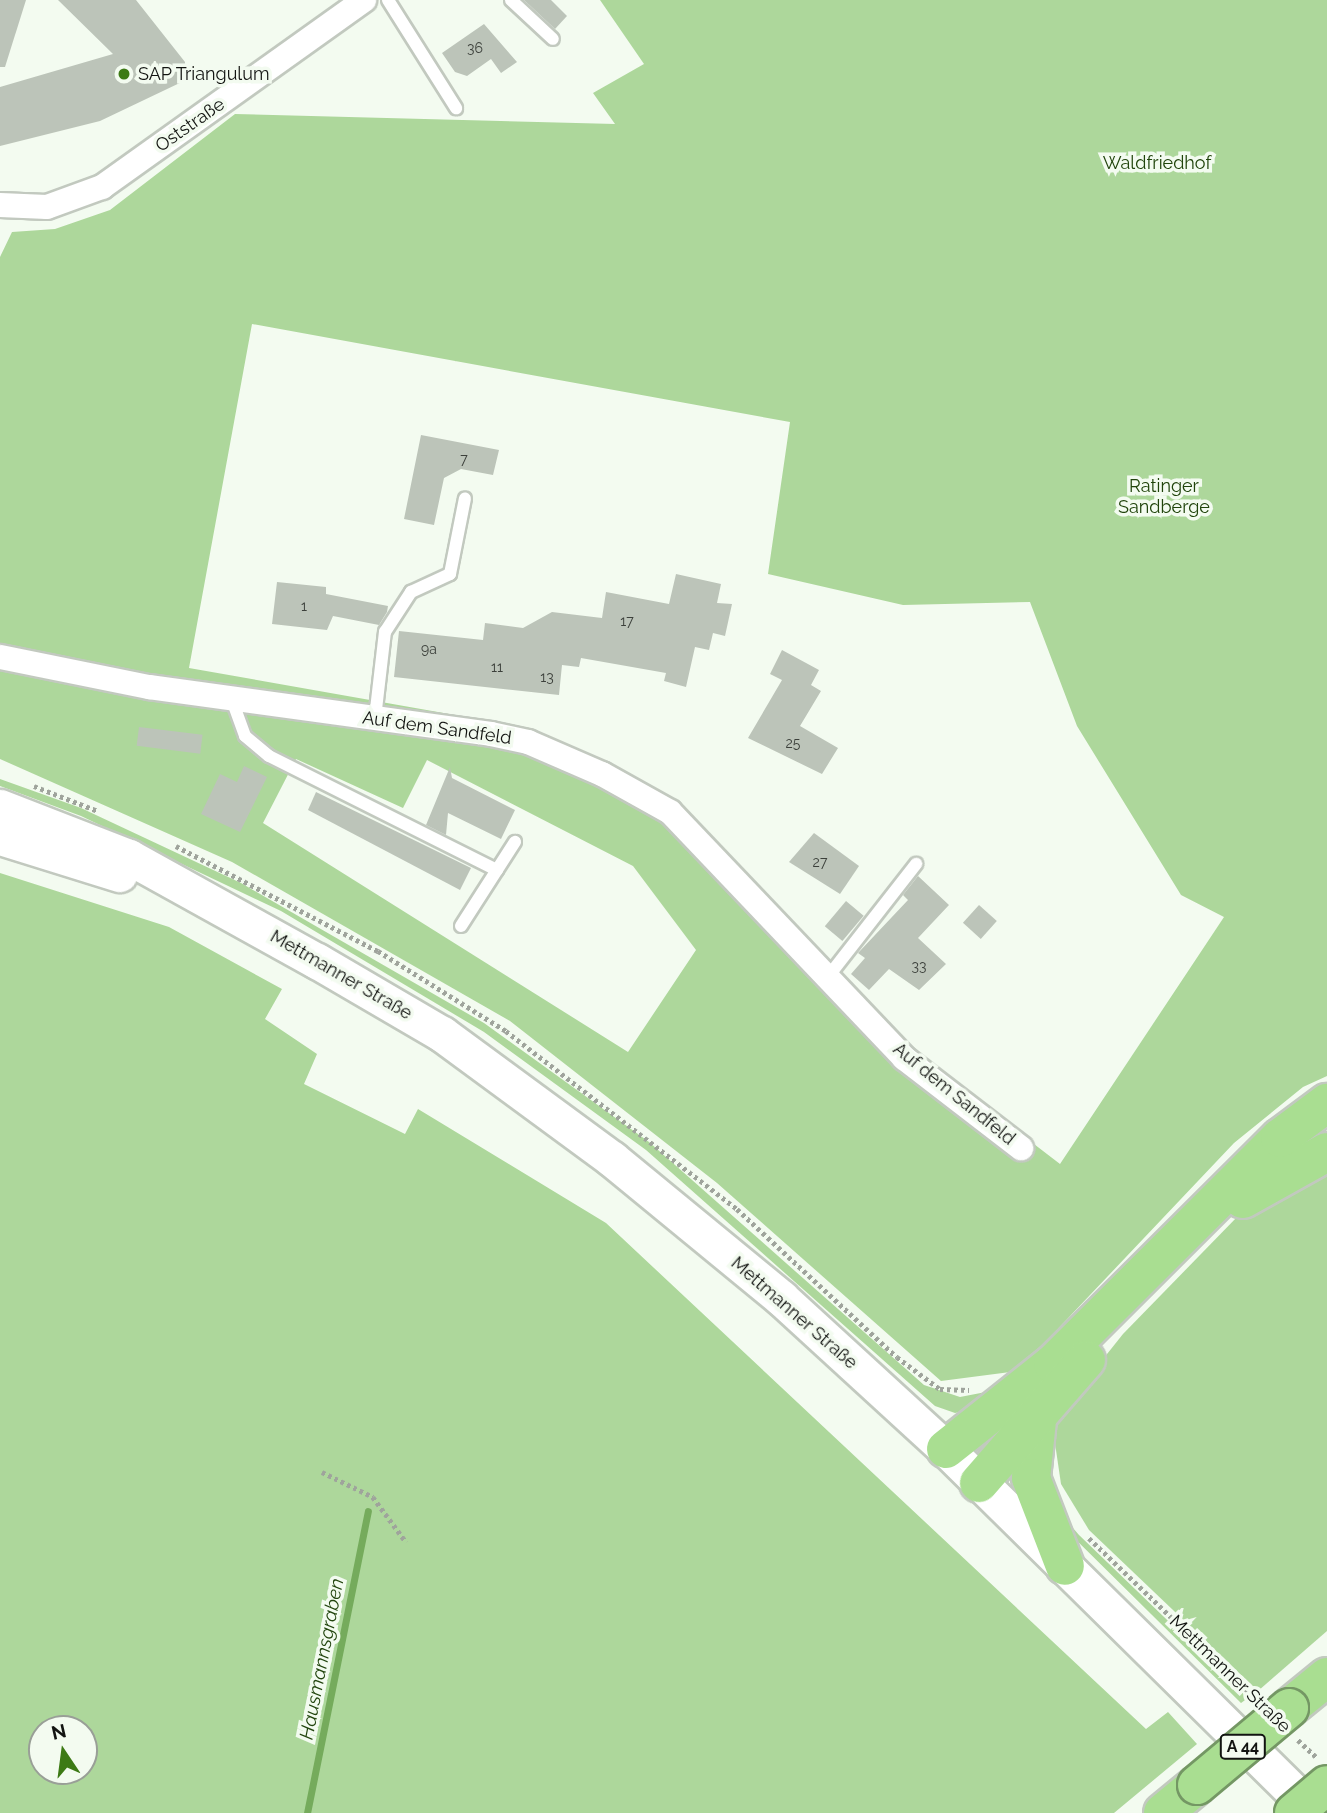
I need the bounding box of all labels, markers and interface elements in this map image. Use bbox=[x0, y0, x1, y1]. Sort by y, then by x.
house number: 36 bbox=[467, 40, 483, 56]
place label: SAP Triangulum bbox=[138, 63, 270, 85]
marker: SAP Triangulum bbox=[116, 66, 132, 82]
street label: Oststraße bbox=[151, 93, 229, 157]
park label: Waldfriedhof bbox=[1103, 152, 1211, 174]
house number: 7 bbox=[460, 451, 468, 467]
park label: Ratinger Sandberge bbox=[1118, 476, 1210, 518]
house number: 1 bbox=[301, 598, 307, 614]
house number: 17 bbox=[620, 613, 634, 629]
house number: 9a bbox=[421, 641, 437, 657]
house number: 11 bbox=[491, 659, 503, 675]
house number: 13 bbox=[540, 669, 554, 685]
street label: Auf dem Sandfeld bbox=[361, 707, 513, 749]
house number: 25 bbox=[786, 735, 800, 751]
house number: 27 bbox=[813, 854, 827, 870]
street label: Mettmanner Straße bbox=[266, 926, 416, 1024]
house number: 33 bbox=[912, 958, 926, 974]
street label: Auf dem Sandfeld bbox=[889, 1038, 1019, 1150]
street label: Mettmanner Straße bbox=[726, 1252, 862, 1374]
water label: Hausmannsgraben bbox=[295, 1577, 349, 1741]
street label: Mettmanner Straße bbox=[1165, 1611, 1295, 1737]
north arrow bbox=[28, 1715, 98, 1785]
text: N bbox=[49, 1719, 68, 1744]
road number: A 44 bbox=[1218, 1735, 1268, 1760]

